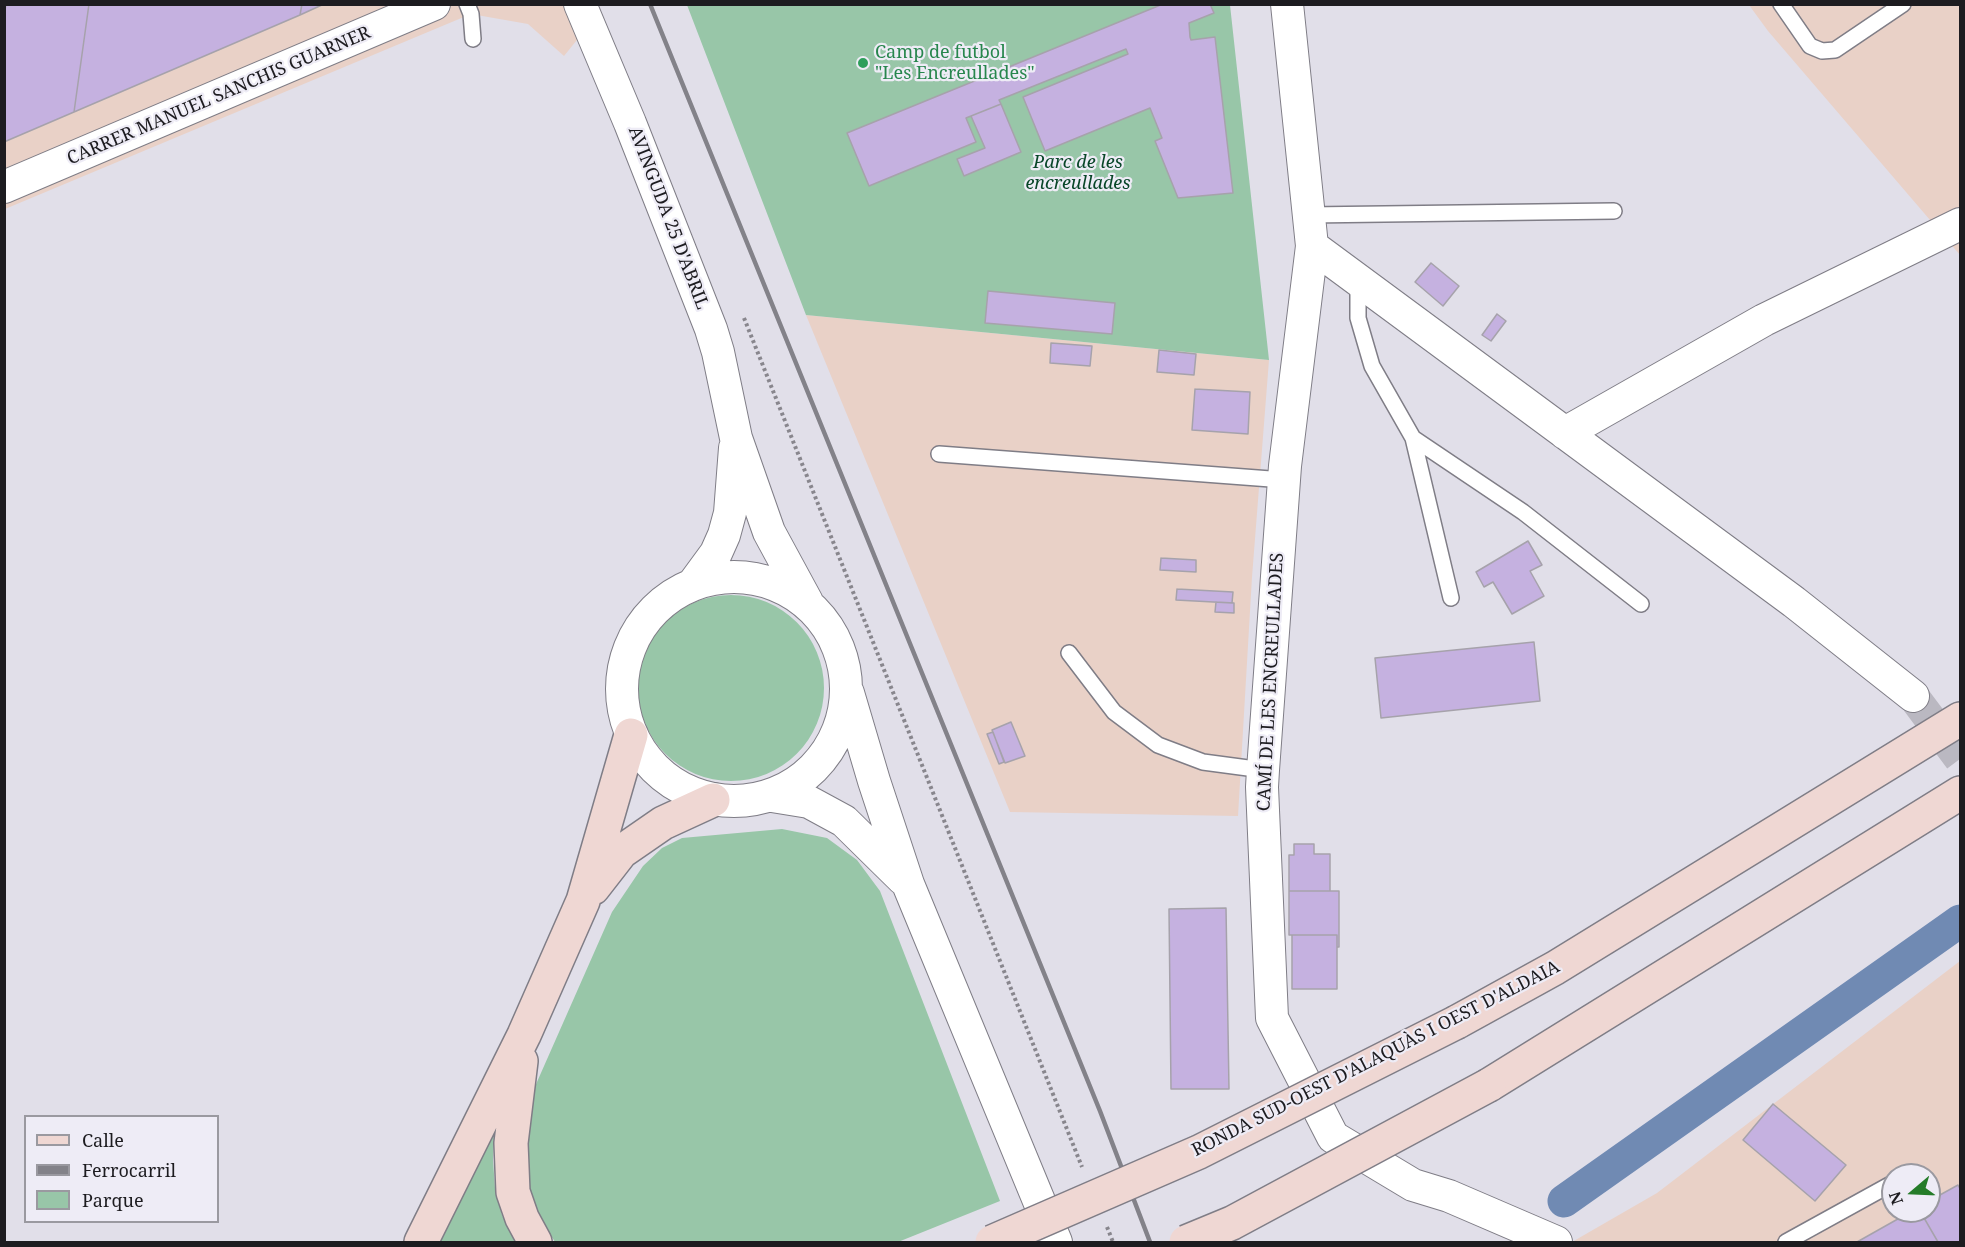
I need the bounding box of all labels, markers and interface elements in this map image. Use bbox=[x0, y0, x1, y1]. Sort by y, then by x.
street label: CARRER MANUEL SANCHIS GUARNER bbox=[64, 22, 374, 170]
place label: Camp de futbol "Les Encreullades" bbox=[875, 42, 1035, 84]
marker: Camp de futbol "Les Encreullades" bbox=[856, 56, 870, 70]
street label: AVINGUDA 25 D'ABRIL bbox=[623, 124, 713, 312]
park label: Parc de les encreullades bbox=[1025, 152, 1131, 195]
street label: CAMÍ DE LES ENCREULLADES bbox=[1253, 552, 1289, 812]
street label: RONDA SUD-OEST D'ALAQUÀS I OEST D'ALDAIA bbox=[1189, 956, 1563, 1162]
legend bbox=[24, 1115, 219, 1223]
text: Calle bbox=[82, 1128, 124, 1152]
text: Ferrocarril bbox=[82, 1158, 176, 1182]
north arrow bbox=[1881, 1163, 1941, 1223]
text: Parque bbox=[82, 1188, 144, 1212]
text: N bbox=[1883, 1189, 1908, 1208]

